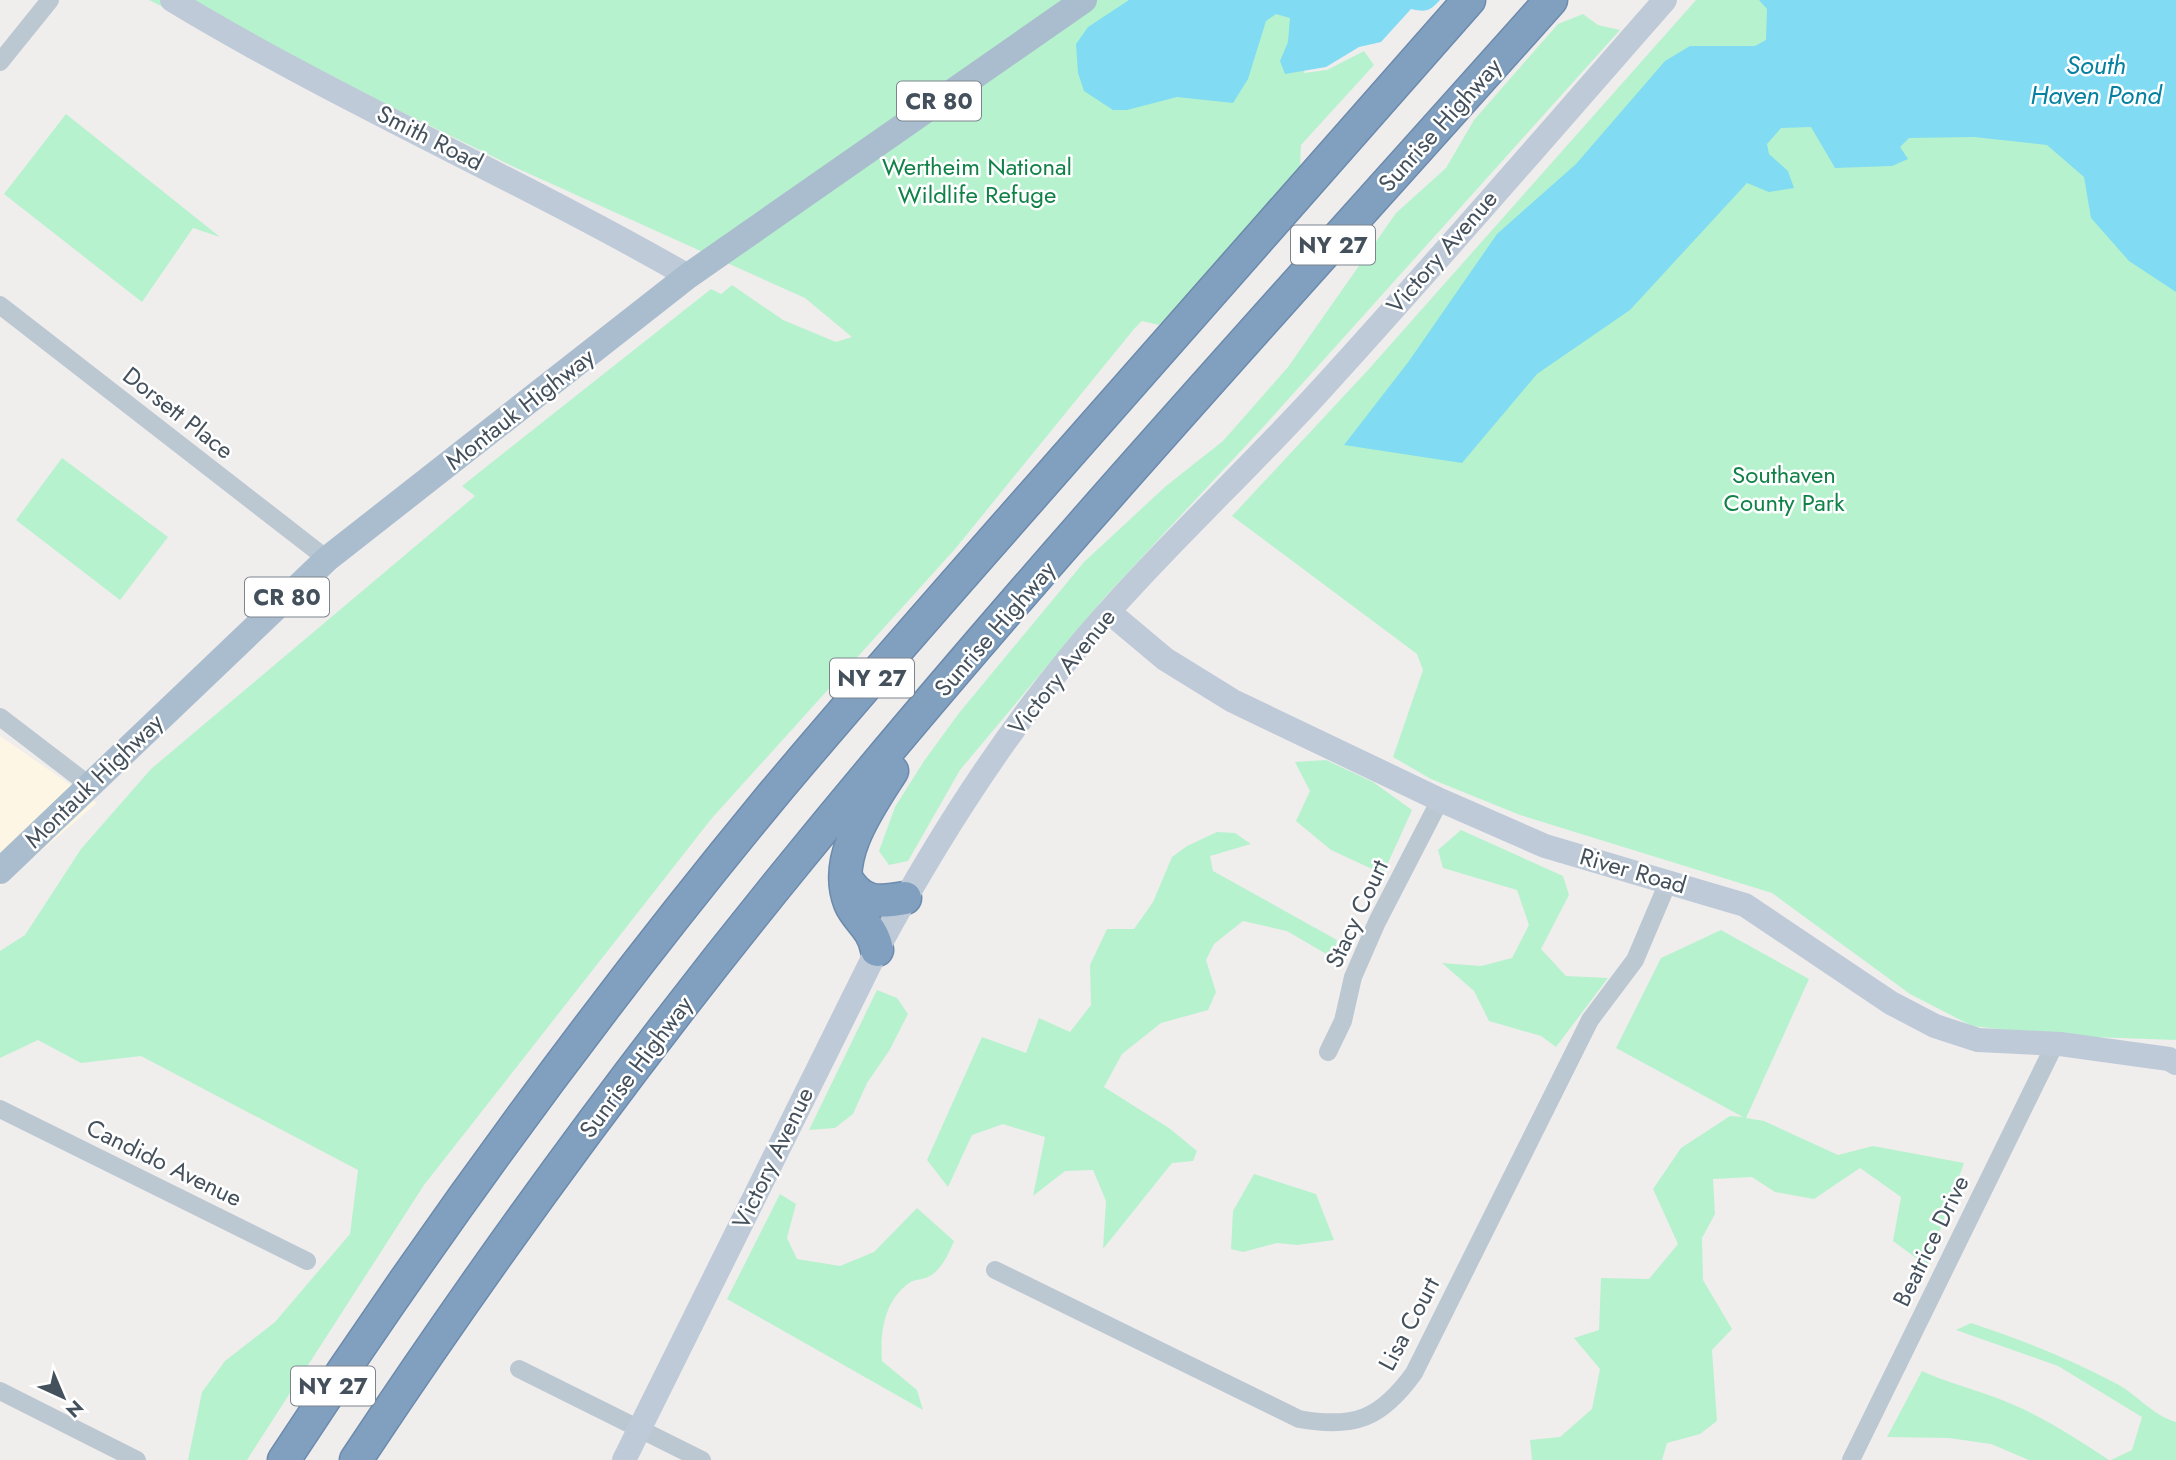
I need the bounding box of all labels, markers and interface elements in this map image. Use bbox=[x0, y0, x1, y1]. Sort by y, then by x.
water label: South Haven Pond bbox=[2030, 46, 2163, 114]
street label: Sunrise Highway bbox=[1370, 49, 1510, 200]
road number: CR 80 bbox=[897, 82, 981, 120]
street label: Smith Road bbox=[371, 96, 490, 179]
park label: Wertheim National Wildlife Refuge bbox=[882, 149, 1072, 212]
street label: Victory Avenue bbox=[1378, 182, 1505, 321]
road number: NY 27 bbox=[1291, 226, 1375, 264]
street label: Montauk Highway bbox=[438, 339, 602, 478]
street label: Dorsett Place bbox=[115, 358, 241, 467]
park label: Southaven County Park bbox=[1723, 457, 1845, 520]
street label: Sunrise Highway bbox=[926, 553, 1064, 704]
road number: CR 80 bbox=[245, 578, 329, 617]
street label: Victory Avenue bbox=[1000, 601, 1124, 742]
road number: NY 27 bbox=[830, 658, 914, 698]
street label: Montauk Highway bbox=[17, 705, 171, 856]
street label: River Road bbox=[1576, 839, 1691, 902]
street label: Stacy Court bbox=[1316, 854, 1397, 974]
street label: Sunrise Highway bbox=[570, 988, 701, 1145]
street label: Victory Avenue bbox=[723, 1081, 822, 1235]
street label: Candido Avenue bbox=[80, 1110, 248, 1215]
street label: Beatrice Drive bbox=[1884, 1169, 1977, 1312]
street label: Lisa Court bbox=[1369, 1270, 1448, 1377]
north arrow bbox=[28, 1362, 98, 1432]
road number: NY 27 bbox=[291, 1366, 375, 1406]
text: N bbox=[60, 1394, 89, 1424]

